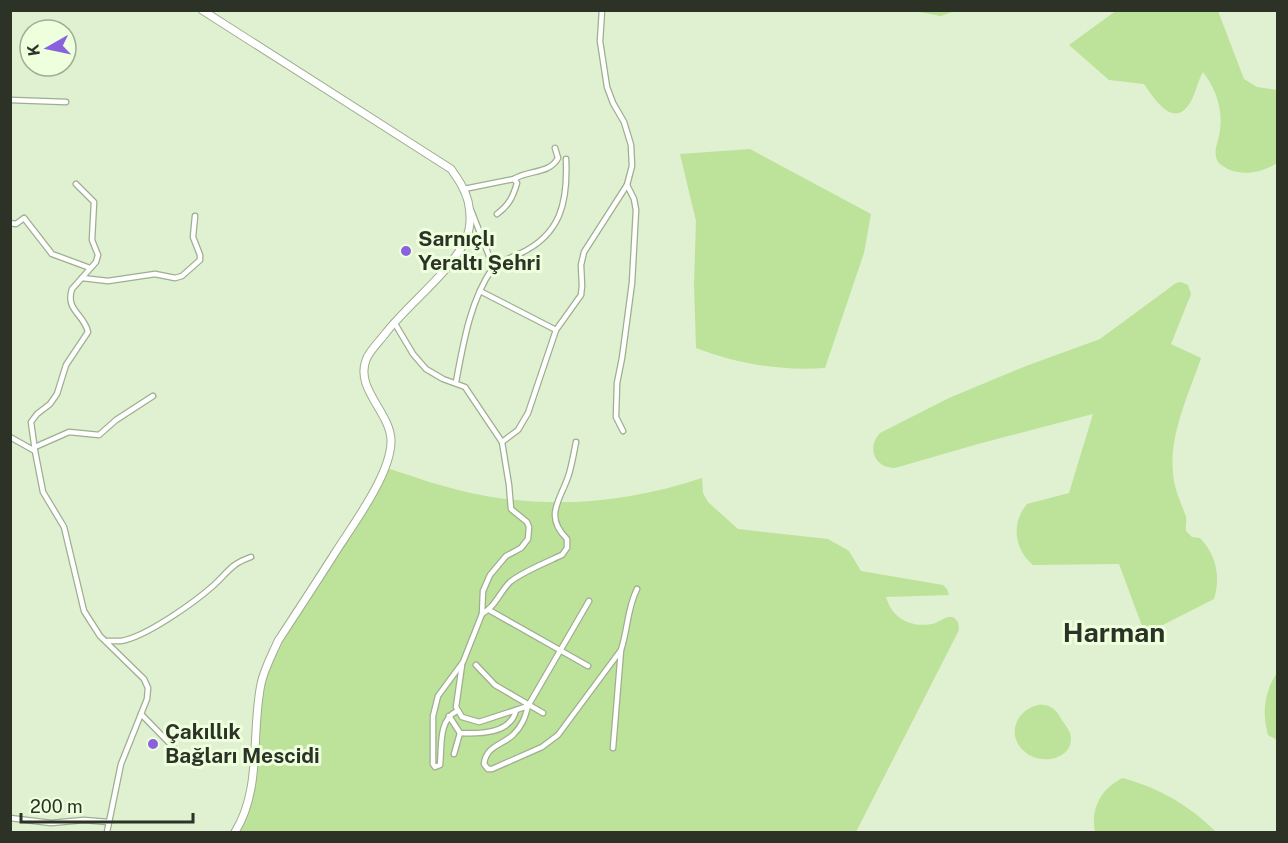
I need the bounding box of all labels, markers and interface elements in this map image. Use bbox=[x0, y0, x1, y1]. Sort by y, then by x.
north arrow bbox=[18, 18, 78, 78]
text: K bbox=[23, 43, 44, 57]
place label: Sarnıçlı Yeraltı Şehri bbox=[418, 226, 541, 275]
marker: Sarnıçlı Yeraltı Şehri bbox=[399, 244, 413, 258]
district label: Harman bbox=[1063, 616, 1165, 648]
place label: Çakıllık Bağları Mescidi bbox=[165, 719, 320, 768]
marker: Çakıllık Bağları Mescidi bbox=[146, 737, 160, 751]
scale bar bbox=[21, 786, 194, 824]
text: 200 m bbox=[30, 796, 83, 817]

